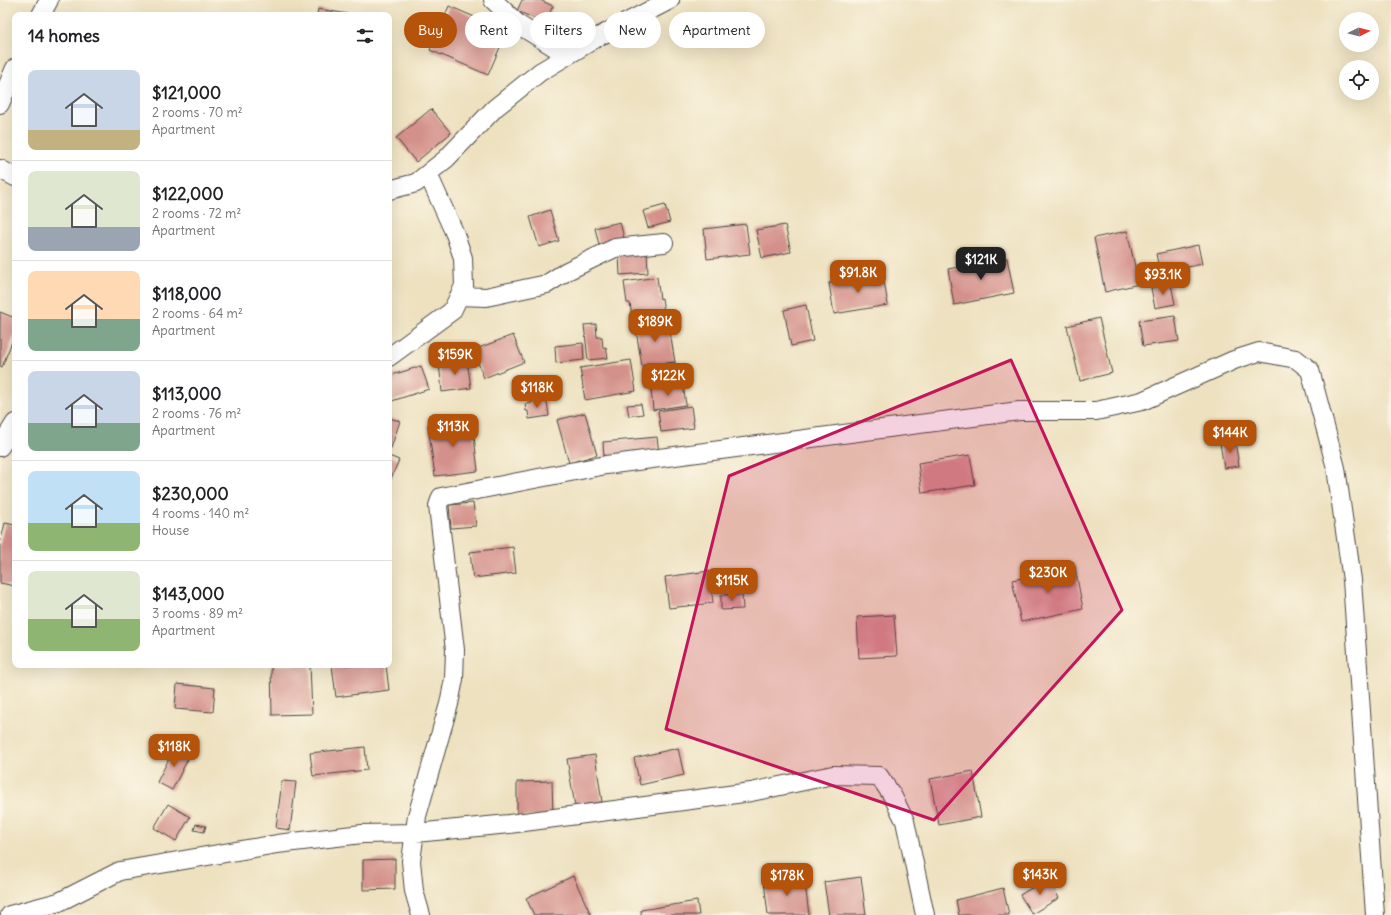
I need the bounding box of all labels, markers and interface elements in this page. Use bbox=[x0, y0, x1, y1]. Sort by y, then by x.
chip: Buy bbox=[404, 12, 457, 48]
chip: Rent bbox=[465, 12, 522, 48]
chip: Filters bbox=[530, 12, 596, 48]
chip: New bbox=[604, 12, 661, 48]
chip: Apartment bbox=[669, 12, 765, 48]
north arrow bbox=[1339, 12, 1379, 52]
map controls bbox=[1339, 12, 1379, 100]
text: 14 homes bbox=[28, 25, 100, 47]
icon: filters bbox=[354, 25, 376, 47]
button: locate bbox=[1339, 60, 1379, 100]
text: $121,000 bbox=[152, 82, 221, 104]
icon: home bbox=[60, 86, 108, 134]
text: 2 rooms · 70 m² bbox=[152, 104, 243, 121]
text: Apartment bbox=[152, 121, 215, 138]
text: $122,000 bbox=[152, 183, 224, 205]
icon: home bbox=[60, 187, 108, 235]
text: 2 rooms · 72 m² bbox=[152, 205, 241, 222]
text: Apartment bbox=[152, 222, 215, 239]
pin: $121K bbox=[953, 247, 1009, 281]
text: $121K bbox=[965, 251, 997, 268]
pin: $91.8K bbox=[825, 260, 891, 294]
pin: $93.1K bbox=[1130, 262, 1196, 296]
text: $91.8K bbox=[839, 264, 877, 281]
text: $93.1K bbox=[1144, 266, 1182, 283]
text: $118,000 bbox=[152, 283, 222, 305]
icon: home bbox=[60, 287, 108, 335]
text: 2 rooms · 64 m² bbox=[152, 305, 243, 322]
pin: $189K bbox=[627, 309, 683, 343]
text: $189K bbox=[637, 313, 673, 330]
text: Apartment bbox=[152, 322, 215, 339]
pin: $159K bbox=[427, 342, 483, 376]
text: $159K bbox=[437, 346, 473, 363]
pin: $122K bbox=[640, 363, 696, 397]
text: $122K bbox=[651, 367, 685, 384]
pin: $118K bbox=[509, 375, 565, 409]
text: $118K bbox=[521, 379, 553, 396]
text: $113,000 bbox=[152, 383, 221, 405]
icon: home bbox=[60, 387, 108, 435]
text: 2 rooms · 76 m² bbox=[152, 405, 241, 422]
pin: $113K bbox=[425, 414, 481, 448]
text: $113K bbox=[437, 418, 469, 435]
pin: $144K bbox=[1202, 420, 1258, 454]
text: Apartment bbox=[152, 422, 215, 439]
text: $144K bbox=[1212, 424, 1248, 441]
text: $230,000 bbox=[152, 483, 229, 505]
icon: home bbox=[60, 487, 108, 535]
text: 4 rooms · 140 m² bbox=[152, 505, 249, 522]
text: House bbox=[152, 522, 189, 539]
pin: $230K bbox=[1020, 560, 1076, 594]
text: $230K bbox=[1029, 564, 1067, 581]
pin: $115K bbox=[704, 568, 760, 602]
text: $115K bbox=[716, 572, 748, 589]
text: $143,000 bbox=[152, 583, 225, 605]
icon: home bbox=[60, 587, 108, 635]
text: 3 rooms · 89 m² bbox=[152, 605, 243, 622]
text: Apartment bbox=[152, 622, 215, 639]
pin: $118K bbox=[146, 734, 202, 768]
text: $118K bbox=[158, 738, 190, 755]
pin: $143K bbox=[1012, 862, 1068, 896]
pin: $178K bbox=[759, 863, 815, 897]
text: $143K bbox=[1022, 866, 1058, 883]
text: $178K bbox=[770, 867, 804, 884]

